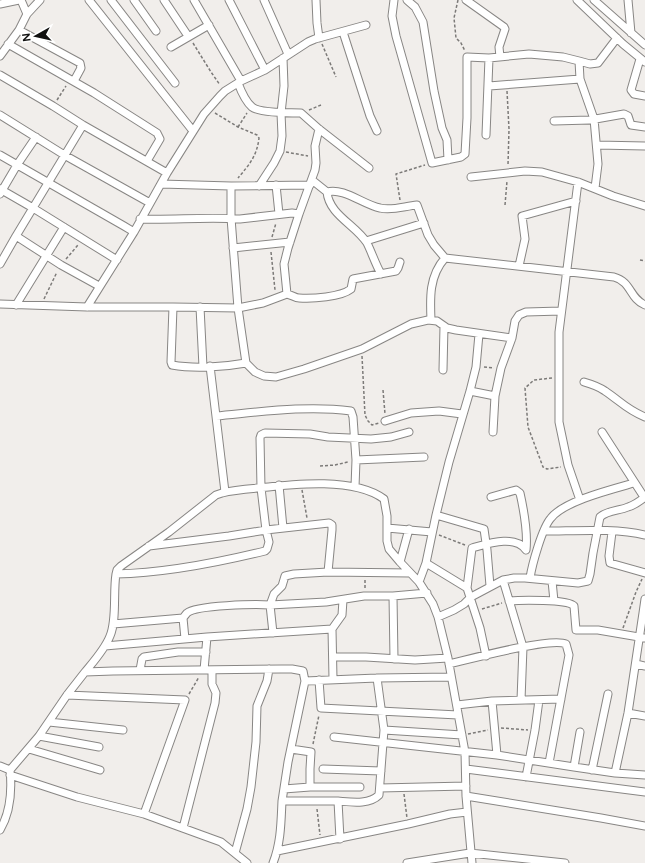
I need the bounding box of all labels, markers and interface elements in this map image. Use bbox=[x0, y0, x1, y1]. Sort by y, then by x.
north arrow bbox=[16, 16, 56, 56]
text: N bbox=[20, 32, 34, 42]

